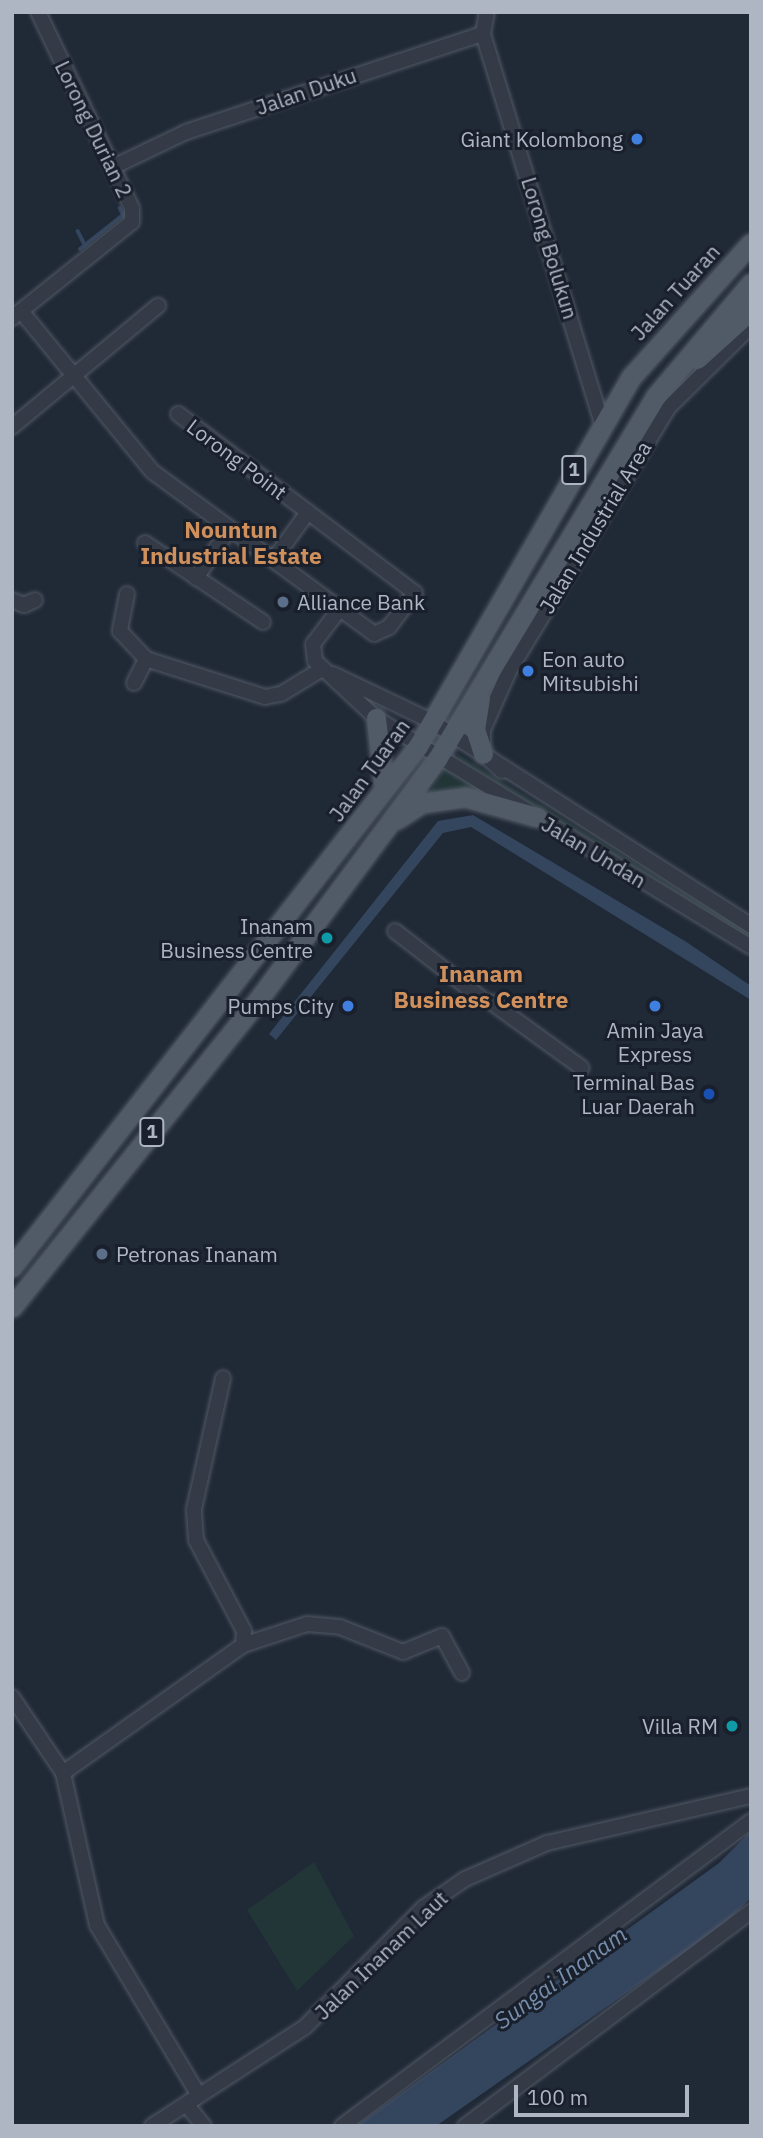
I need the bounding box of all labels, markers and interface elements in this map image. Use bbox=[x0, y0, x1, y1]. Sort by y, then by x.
street label: Lorong Durian 2 bbox=[50, 56, 138, 202]
street label: Jalan Duku bbox=[252, 62, 360, 120]
place label: Giant Kolombong bbox=[460, 126, 623, 152]
marker: Giant Kolombong bbox=[629, 131, 645, 147]
street label: Lorong Bolukun bbox=[516, 174, 584, 322]
street label: Jalan Tuaran bbox=[625, 239, 725, 345]
street label: Lorong Point bbox=[182, 413, 292, 505]
street label: Jalan Industrial Area bbox=[534, 436, 656, 618]
road number: 1 bbox=[560, 454, 588, 485]
district label: Nountun Industrial Estate bbox=[140, 515, 322, 569]
place label: Alliance Bank bbox=[297, 589, 425, 615]
marker: Alliance Bank bbox=[275, 594, 291, 610]
place label: Eon auto Mitsubishi bbox=[542, 646, 639, 696]
marker: Eon auto Mitsubishi bbox=[520, 663, 536, 679]
street label: Jalan Tuaran bbox=[323, 714, 415, 826]
street label: Jalan Undan bbox=[537, 811, 651, 893]
place label: Inanam Business Centre bbox=[160, 913, 313, 963]
marker: Inanam Business Centre bbox=[319, 930, 335, 946]
district label: Inanam Business Centre bbox=[394, 959, 568, 1013]
place label: Pumps City bbox=[228, 993, 334, 1019]
marker: Pumps City bbox=[340, 998, 356, 1014]
marker: Amin Jaya Express bbox=[647, 998, 663, 1014]
place label: Amin Jaya Express bbox=[606, 1017, 704, 1067]
place label: Terminal Bas Luar Daerah bbox=[573, 1069, 695, 1119]
marker: Terminal Bas Luar Daerah bbox=[701, 1086, 717, 1102]
road number: 1 bbox=[138, 1116, 166, 1148]
place label: Petronas Inanam bbox=[116, 1241, 278, 1267]
marker: Petronas Inanam bbox=[94, 1246, 110, 1262]
place label: Villa RM bbox=[642, 1713, 718, 1739]
marker: Villa RM bbox=[724, 1718, 740, 1734]
street label: Jalan Inanam Laut bbox=[309, 1885, 453, 2025]
water label: Sungai Inanam bbox=[488, 1920, 632, 2034]
scale bar bbox=[518, 2072, 693, 2116]
text: 100 m bbox=[527, 2083, 588, 2111]

